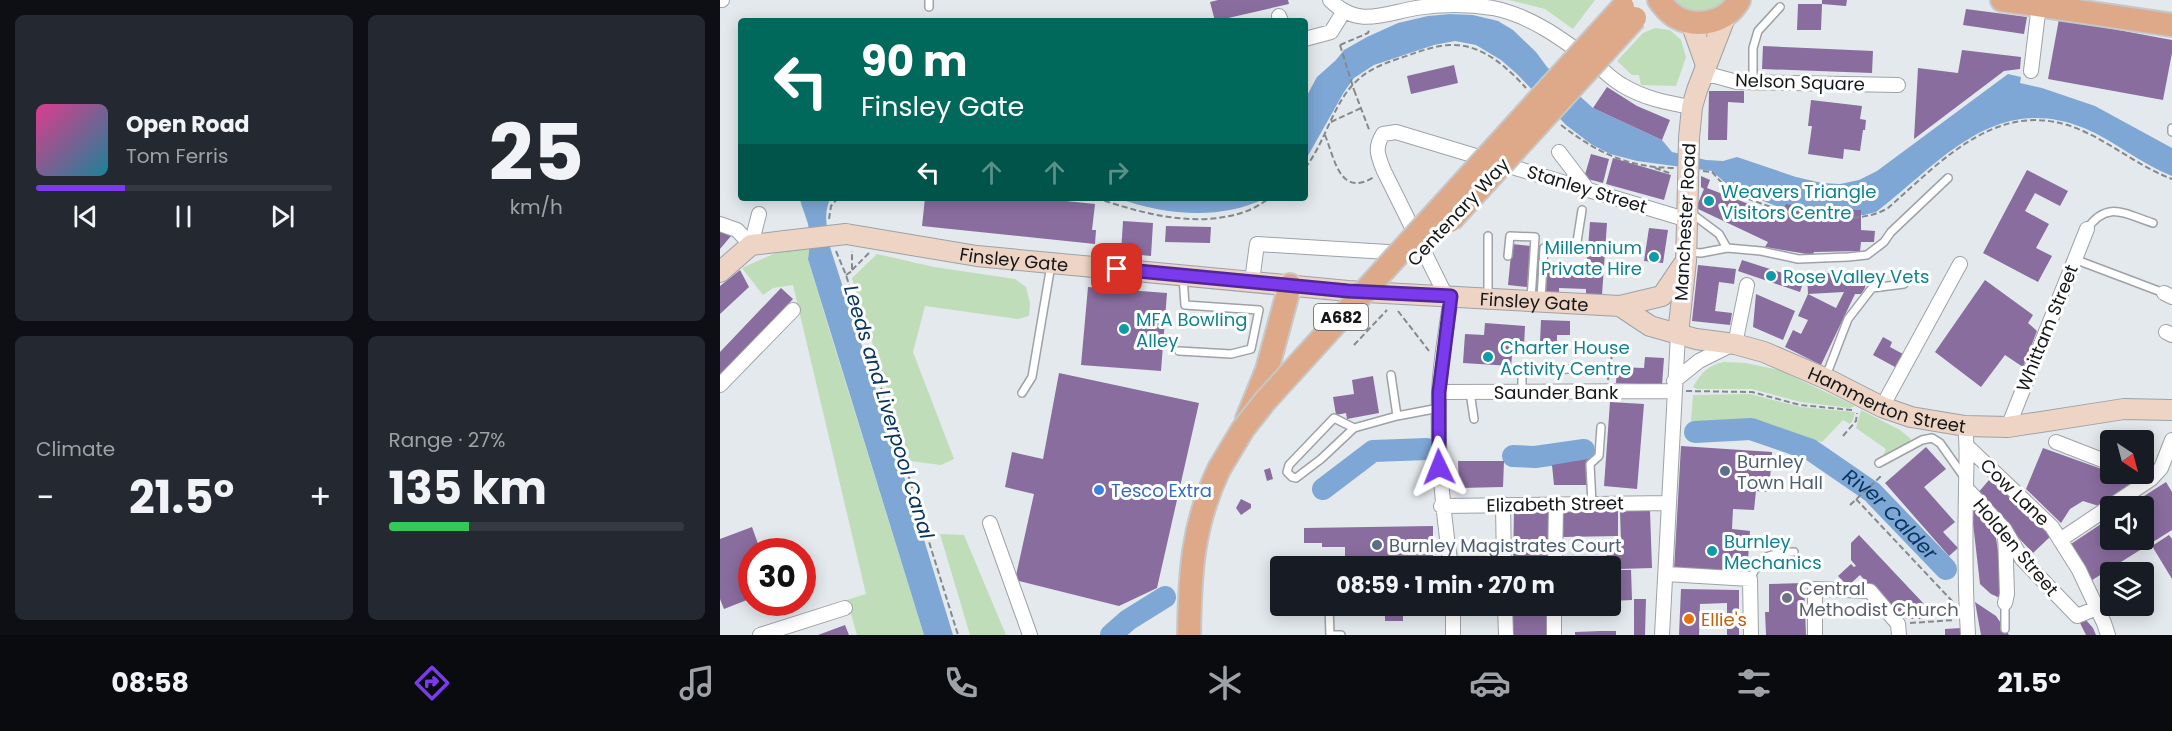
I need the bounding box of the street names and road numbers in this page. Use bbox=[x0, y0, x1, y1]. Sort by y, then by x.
street label: Nelson Square bbox=[1735, 67, 1865, 97]
street label: Manchester Road bbox=[1668, 142, 1702, 302]
street label: Centenary Way bbox=[1401, 152, 1515, 272]
street label: Stanley Street bbox=[1524, 159, 1650, 219]
street label: Finsley Gate bbox=[958, 241, 1069, 277]
street label: Whittam Street bbox=[2010, 261, 2084, 395]
street label: Finsley Gate bbox=[1479, 286, 1589, 317]
road number: A682 bbox=[1314, 304, 1368, 330]
street label: Hammerton Street bbox=[1804, 360, 1968, 438]
street label: Saunder Bank bbox=[1494, 380, 1619, 405]
street label: Cow Lane bbox=[1975, 453, 2055, 531]
street label: Elizabeth Street bbox=[1486, 490, 1624, 518]
street label: Holden Street bbox=[1968, 493, 2064, 601]

